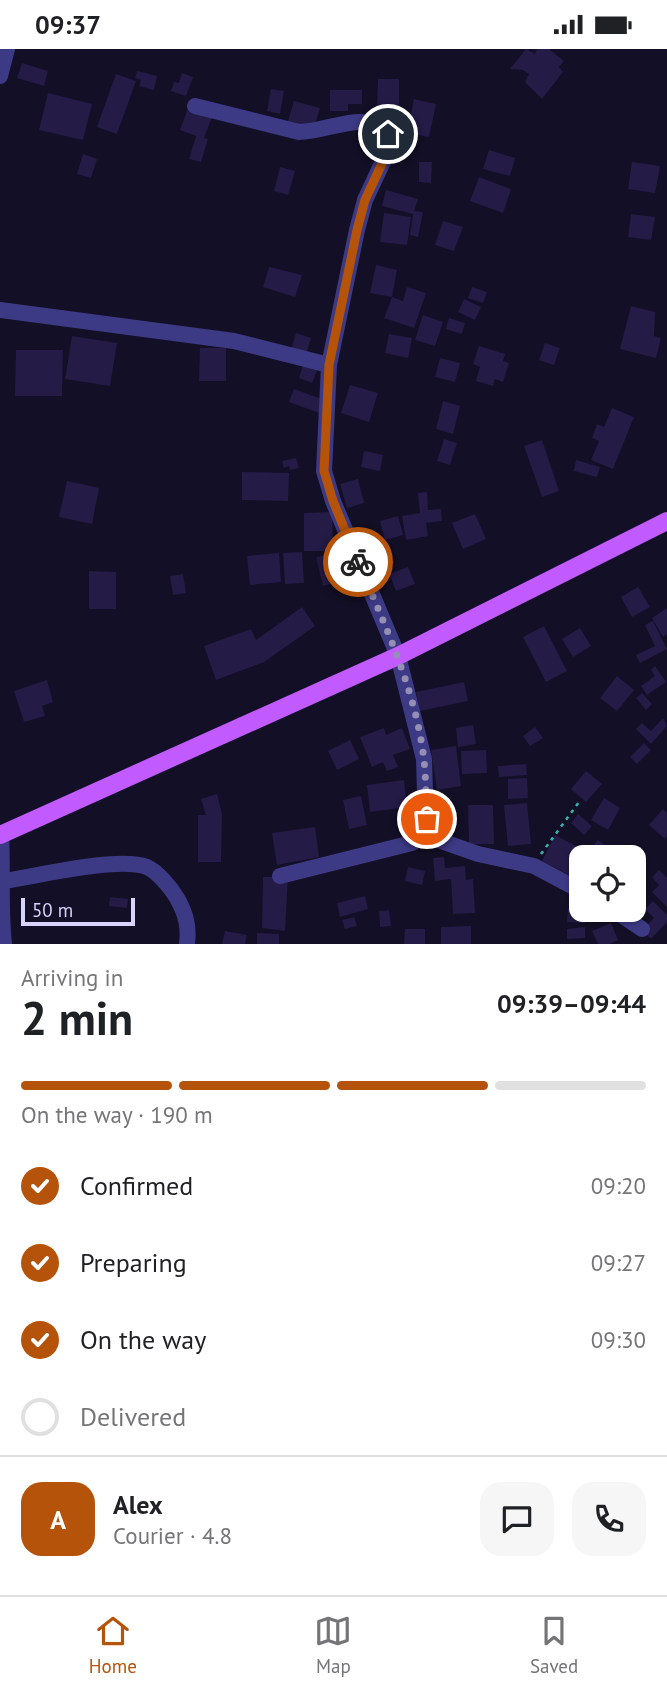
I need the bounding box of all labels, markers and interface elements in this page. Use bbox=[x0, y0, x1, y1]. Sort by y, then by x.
text: 09:37 bbox=[35, 8, 101, 41]
pin bbox=[358, 104, 418, 164]
icon: home bbox=[369, 115, 407, 153]
courier bbox=[323, 527, 393, 597]
icon: bike bbox=[339, 543, 377, 581]
pin bbox=[397, 789, 457, 849]
icon: bag bbox=[408, 800, 446, 838]
map controls bbox=[569, 845, 646, 922]
button: locate bbox=[569, 845, 646, 922]
scale bar bbox=[21, 895, 135, 927]
text: 50 m bbox=[32, 898, 73, 922]
text: Arriving in bbox=[21, 963, 123, 992]
text: 09:39–09:44 bbox=[497, 987, 646, 1020]
text: 2 min bbox=[21, 988, 133, 1048]
text: On the way · 190 m bbox=[21, 1100, 213, 1129]
icon: check bbox=[21, 1167, 59, 1205]
text: Confirmed bbox=[80, 1169, 193, 1202]
text: 09:20 bbox=[591, 1171, 646, 1200]
icon: check bbox=[21, 1244, 59, 1282]
text: Preparing bbox=[80, 1246, 187, 1279]
text: 09:27 bbox=[591, 1248, 646, 1277]
icon: check bbox=[21, 1321, 59, 1359]
text: On the way bbox=[80, 1323, 206, 1356]
text: 09:30 bbox=[591, 1325, 646, 1354]
text: Delivered bbox=[80, 1400, 186, 1433]
button: chat bbox=[480, 1482, 554, 1556]
button: phone bbox=[572, 1482, 646, 1556]
text: Alex bbox=[113, 1488, 163, 1521]
text: A bbox=[50, 1503, 66, 1536]
text: Courier · 4.8 bbox=[113, 1521, 232, 1550]
tab: Home bbox=[89, 1612, 137, 1678]
tab: Map bbox=[314, 1612, 352, 1678]
tab: Saved bbox=[530, 1612, 578, 1678]

